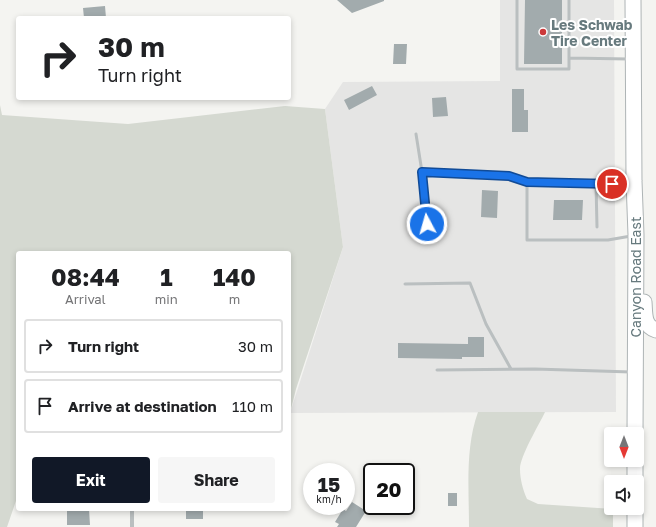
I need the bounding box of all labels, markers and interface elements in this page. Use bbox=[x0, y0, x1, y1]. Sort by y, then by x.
place label: Les Schwab Tire Center bbox=[551, 16, 633, 49]
marker: Les Schwab Tire Center bbox=[538, 27, 548, 37]
text: 30 m bbox=[98, 30, 165, 63]
icon: right bbox=[32, 32, 84, 84]
text: Turn right bbox=[98, 64, 182, 86]
pin bbox=[595, 167, 629, 201]
icon: arrive bbox=[601, 173, 623, 195]
position arrow bbox=[406, 203, 448, 245]
street label: Canyon Road East bbox=[627, 217, 644, 337]
text: 08:44 bbox=[51, 262, 120, 291]
text: 1 bbox=[160, 262, 173, 291]
text: 140 bbox=[213, 262, 256, 291]
text: Arrival bbox=[65, 291, 106, 307]
text: min bbox=[155, 291, 178, 307]
text: m bbox=[229, 291, 240, 307]
icon: right bbox=[34, 335, 56, 357]
text: Turn right bbox=[68, 337, 139, 355]
text: 30 m bbox=[238, 337, 273, 355]
icon: arrive bbox=[34, 395, 56, 417]
text: Arrive at destination bbox=[68, 397, 217, 415]
text: 110 m bbox=[232, 397, 273, 415]
north arrow bbox=[604, 427, 644, 467]
map controls bbox=[604, 427, 644, 515]
button: Exit bbox=[32, 457, 150, 503]
button: Share bbox=[158, 457, 275, 503]
speed limit sign: 20 bbox=[363, 463, 415, 515]
text: 15 bbox=[318, 472, 340, 496]
button: sound bbox=[604, 475, 644, 515]
text: km/h bbox=[316, 493, 342, 505]

